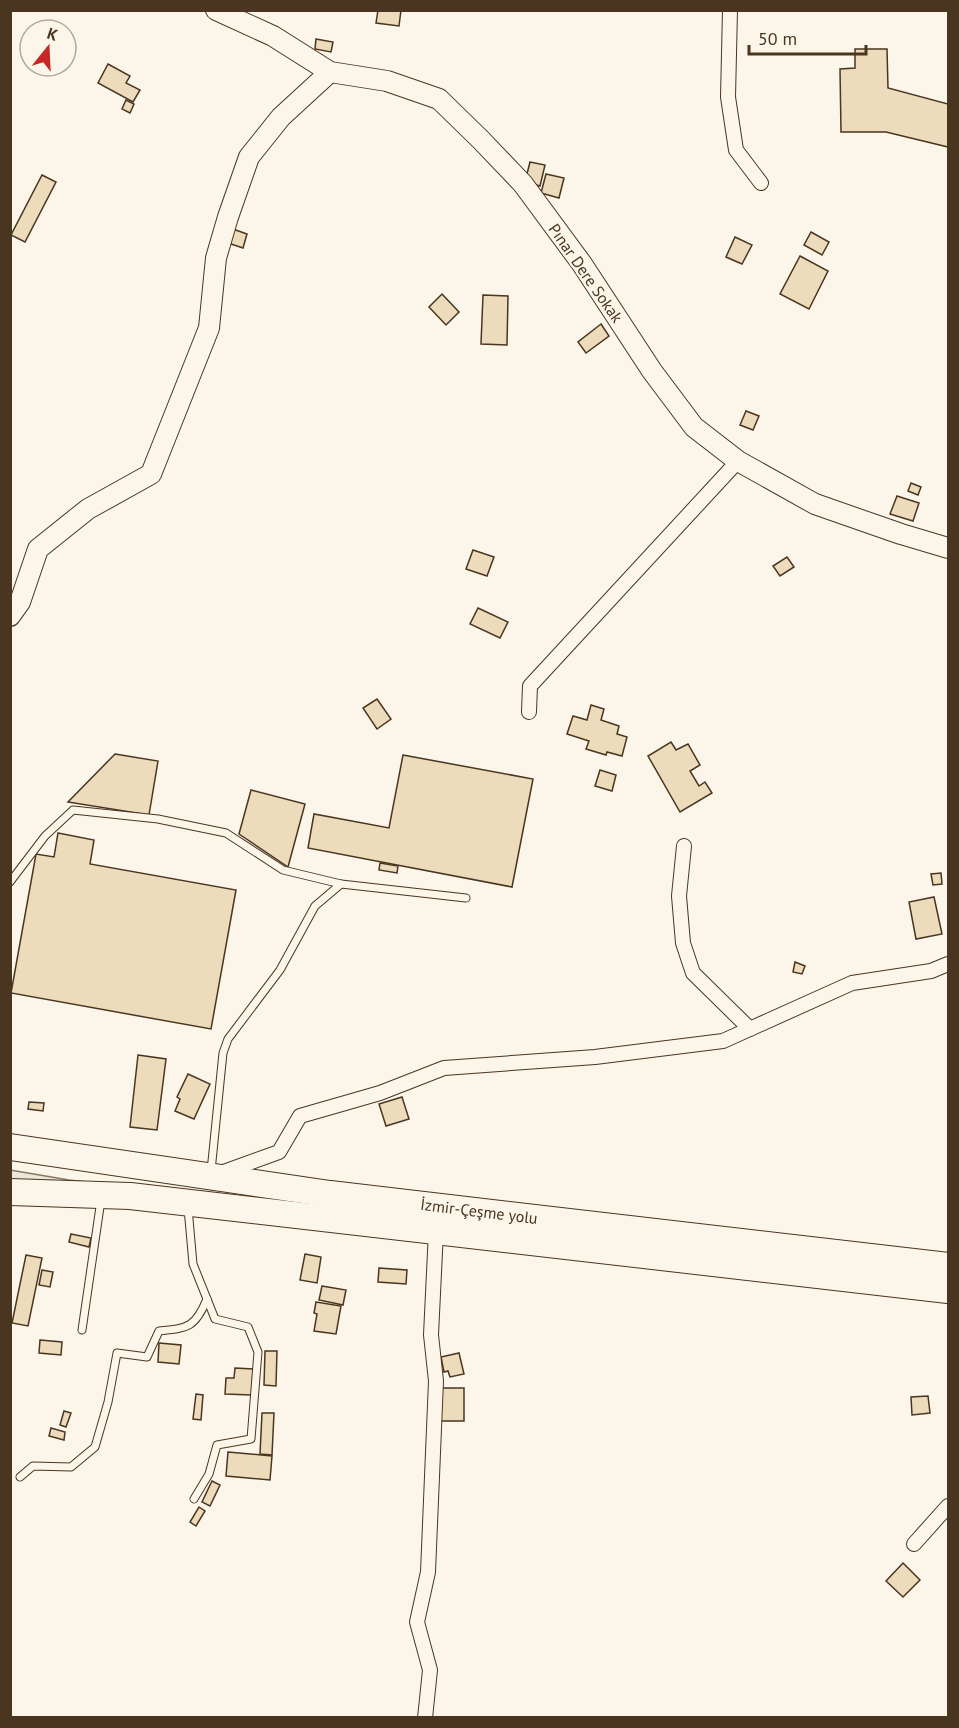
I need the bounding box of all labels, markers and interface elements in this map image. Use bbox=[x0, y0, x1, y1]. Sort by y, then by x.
north arrow bbox=[18, 18, 78, 78]
scale bar bbox=[749, 18, 866, 56]
text: K bbox=[45, 23, 61, 45]
text: 50 m bbox=[758, 27, 797, 50]
street label: Pınar Dere Sokak bbox=[544, 220, 628, 327]
street label: İzmir-Çeşme yolu bbox=[419, 1194, 539, 1228]

